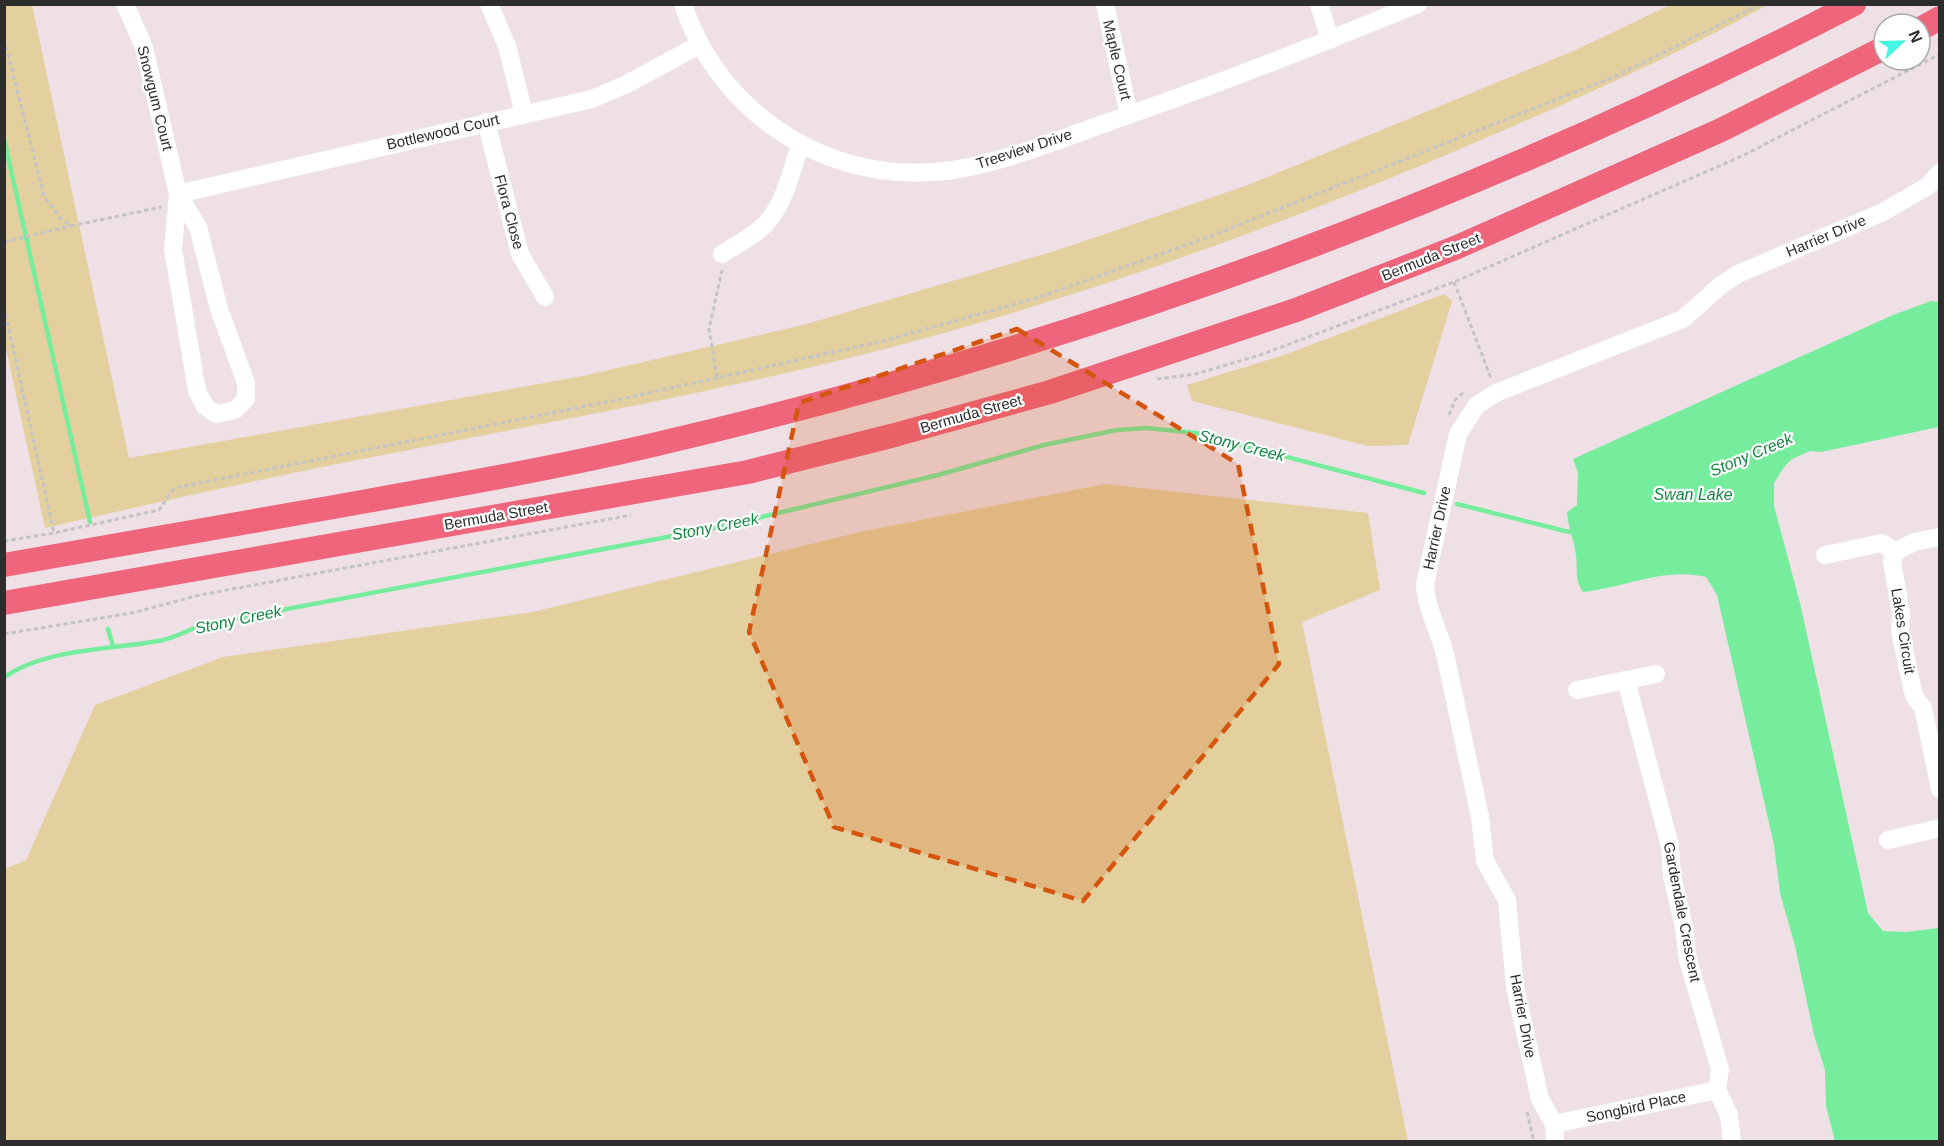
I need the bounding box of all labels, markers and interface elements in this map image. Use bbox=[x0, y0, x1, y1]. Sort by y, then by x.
north arrow bbox=[1872, 12, 1932, 72]
street label: Maple Court bbox=[1100, 18, 1135, 102]
text: N bbox=[1905, 28, 1925, 45]
street label: Snowgum Court bbox=[134, 44, 177, 153]
street label: Bottlewood Court bbox=[385, 110, 502, 153]
street label: Treeview Drive bbox=[974, 125, 1074, 172]
street label: Flora Close bbox=[491, 173, 528, 251]
street label: Harrier Drive bbox=[1783, 211, 1868, 260]
street label: Bermuda Street bbox=[1379, 229, 1483, 284]
street label: Bermuda Street bbox=[918, 391, 1024, 436]
water label: Stony Creek bbox=[1197, 427, 1288, 465]
water label: Stony Creek bbox=[1707, 429, 1796, 479]
street label: Harrier Drive bbox=[1419, 485, 1454, 571]
water label: Swan Lake bbox=[1653, 486, 1733, 503]
street label: Bermuda Street bbox=[443, 498, 550, 533]
water label: Stony Creek bbox=[670, 510, 761, 543]
street label: Lakes Circuit bbox=[1888, 587, 1919, 676]
water label: Stony Creek bbox=[193, 602, 284, 637]
street label: Gardendale Crescent bbox=[1661, 840, 1705, 984]
street label: Harrier Drive bbox=[1507, 973, 1540, 1059]
street label: Songbird Place bbox=[1584, 1088, 1687, 1125]

